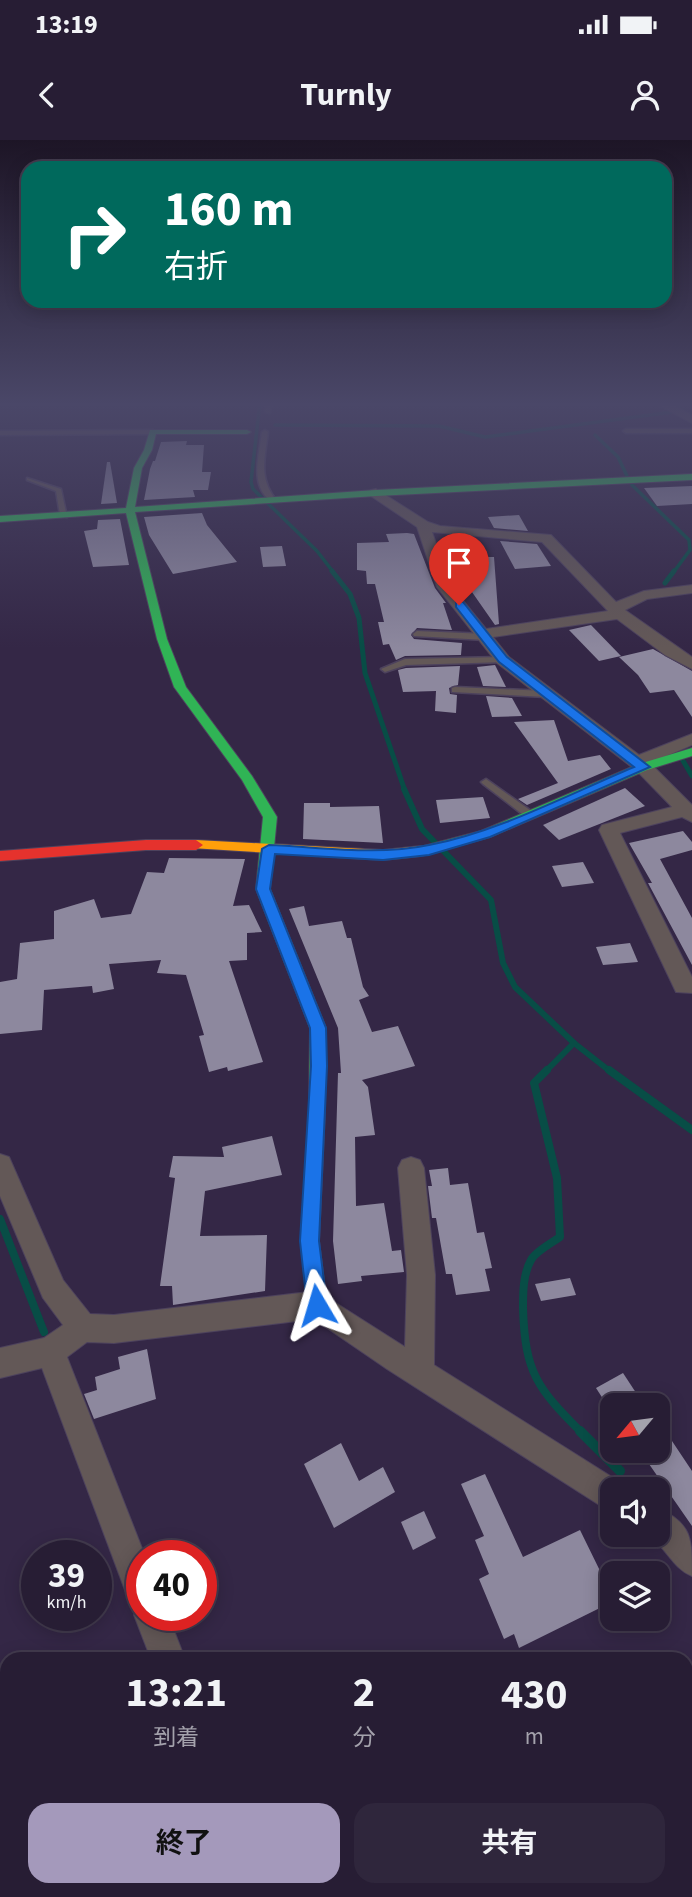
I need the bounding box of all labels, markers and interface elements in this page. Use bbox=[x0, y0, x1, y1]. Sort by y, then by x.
text: 13:19 bbox=[35, 6, 98, 43]
text: Turnly bbox=[300, 72, 392, 118]
icon: back bbox=[28, 76, 66, 114]
icon: person bbox=[626, 76, 664, 114]
text: 160 m bbox=[164, 175, 293, 245]
icon: right bbox=[49, 189, 140, 280]
text: 右折 bbox=[164, 244, 228, 290]
pin bbox=[429, 533, 489, 605]
icon: arrive bbox=[440, 544, 478, 582]
position arrow bbox=[280, 1268, 354, 1342]
north arrow bbox=[600, 1393, 670, 1463]
map controls bbox=[600, 1393, 670, 1631]
button: sound bbox=[600, 1477, 670, 1547]
speed limit sign: 40 bbox=[126, 1540, 217, 1631]
text: 39 bbox=[48, 1551, 85, 1601]
button: layers bbox=[600, 1561, 670, 1631]
text: km/h bbox=[47, 1590, 86, 1615]
text: 13:21 bbox=[126, 1663, 227, 1723]
text: 2 bbox=[353, 1663, 375, 1723]
text: 430 bbox=[501, 1665, 567, 1725]
text: m bbox=[525, 1720, 544, 1753]
text: 到着 bbox=[153, 1721, 199, 1754]
text: 分 bbox=[352, 1721, 375, 1754]
button: 終了 bbox=[28, 1803, 340, 1883]
button: 共有 bbox=[354, 1803, 665, 1883]

